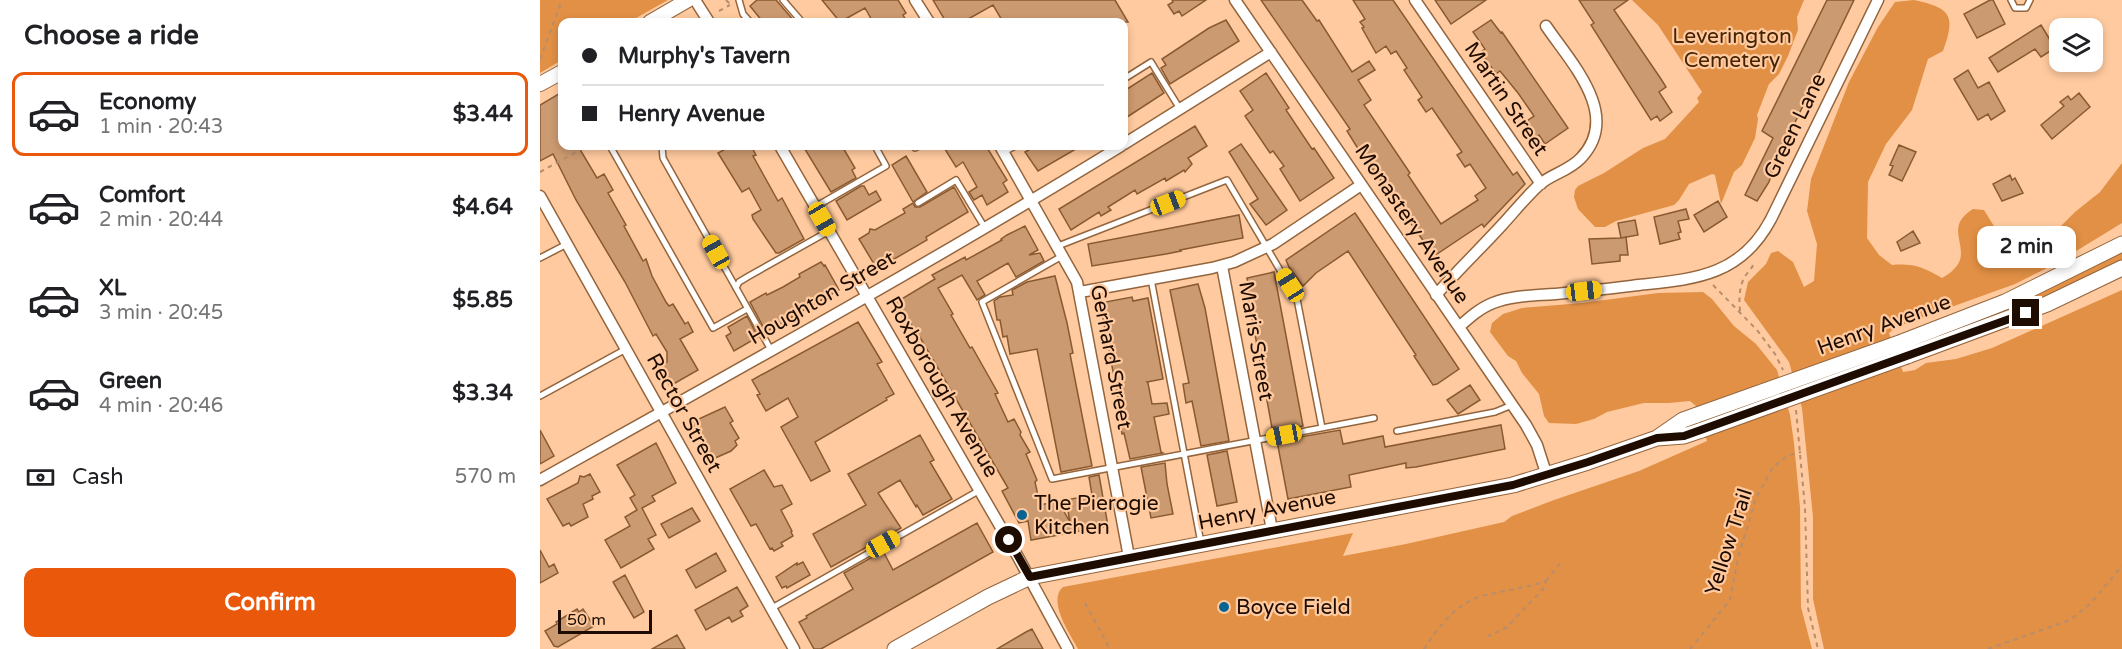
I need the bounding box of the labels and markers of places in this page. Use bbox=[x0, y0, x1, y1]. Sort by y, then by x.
place label: The Pierogie Kitchen bbox=[1034, 491, 1159, 540]
marker: The Pierogie Kitchen bbox=[1015, 508, 1029, 522]
place label: Boyce Field bbox=[1236, 595, 1351, 620]
marker: Boyce Field bbox=[1217, 600, 1231, 614]

